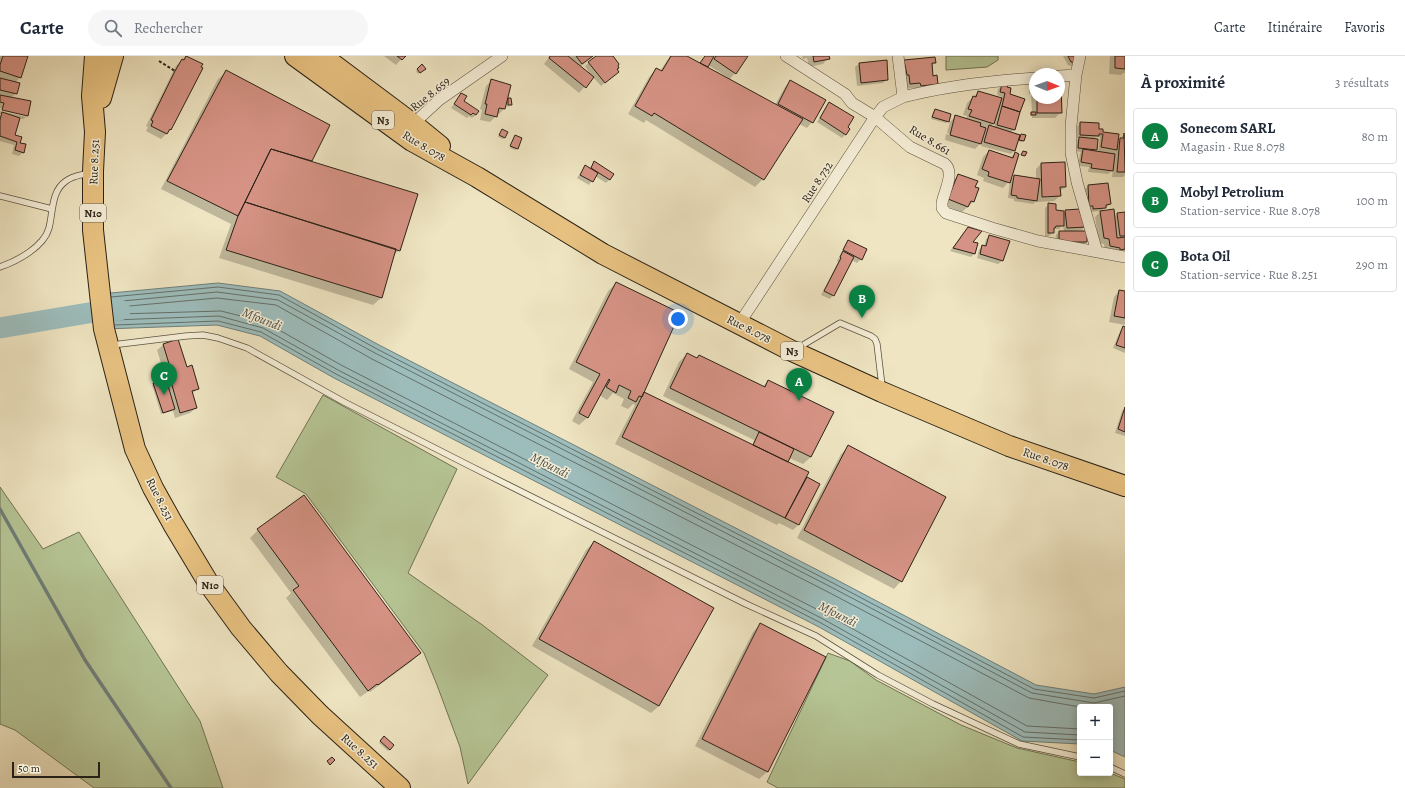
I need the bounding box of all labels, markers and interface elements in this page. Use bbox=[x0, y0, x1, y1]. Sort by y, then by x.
search box bbox=[88, 10, 368, 46]
text: Carte bbox=[20, 15, 64, 41]
icon: search bbox=[102, 17, 124, 39]
text: Rechercher bbox=[134, 18, 203, 38]
text: Carte bbox=[1214, 18, 1245, 37]
text: Itinéraire bbox=[1267, 18, 1322, 37]
text: Favoris bbox=[1344, 18, 1385, 37]
north arrow bbox=[1029, 68, 1065, 104]
text: À proximité bbox=[1141, 71, 1225, 94]
street label: Rue 8.659 bbox=[407, 73, 453, 115]
text: 3 résultats bbox=[1335, 74, 1389, 91]
road number: N3 bbox=[372, 111, 394, 129]
text: Sonecom SARL bbox=[1180, 118, 1275, 138]
street label: Rue 8.661 bbox=[906, 121, 954, 159]
street label: Rue 8.078 bbox=[399, 127, 449, 165]
text: A bbox=[1151, 128, 1159, 145]
text: 80 m bbox=[1361, 128, 1388, 145]
text: Magasin · Rue 8.078 bbox=[1180, 138, 1285, 155]
street label: Rue 8.251 bbox=[85, 139, 103, 185]
street label: Rue 8.732 bbox=[798, 158, 837, 206]
text: Mobyl Petrolium bbox=[1180, 182, 1284, 202]
text: B bbox=[1151, 192, 1159, 209]
text: 100 m bbox=[1356, 192, 1388, 209]
text: Station-service · Rue 8.078 bbox=[1180, 202, 1320, 219]
road number: N10 bbox=[80, 204, 106, 222]
text: Bota Oil bbox=[1180, 246, 1230, 266]
text: C bbox=[1151, 256, 1159, 273]
text: 290 m bbox=[1356, 256, 1388, 273]
text: Station-service · Rue 8.251 bbox=[1180, 266, 1318, 283]
pin: B bbox=[849, 285, 875, 318]
water label: Mfoundi bbox=[240, 303, 285, 335]
your location bbox=[668, 309, 688, 329]
street label: Rue 8.078 bbox=[724, 311, 774, 347]
road number: N3 bbox=[781, 342, 803, 360]
pin: C bbox=[151, 362, 177, 395]
pin: A bbox=[786, 368, 812, 401]
street label: Rue 8.078 bbox=[1021, 444, 1071, 474]
water label: Mfoundi bbox=[528, 448, 573, 482]
street label: Rue 8.251 bbox=[143, 475, 177, 523]
road number: N10 bbox=[197, 576, 223, 594]
water label: Mfoundi bbox=[816, 597, 861, 631]
map controls bbox=[1077, 704, 1113, 776]
button: + bbox=[1077, 704, 1113, 740]
street label: Rue 8.251 bbox=[338, 730, 382, 772]
button: − bbox=[1077, 740, 1113, 776]
scale bar bbox=[12, 760, 100, 779]
text: 50 m bbox=[18, 761, 40, 776]

